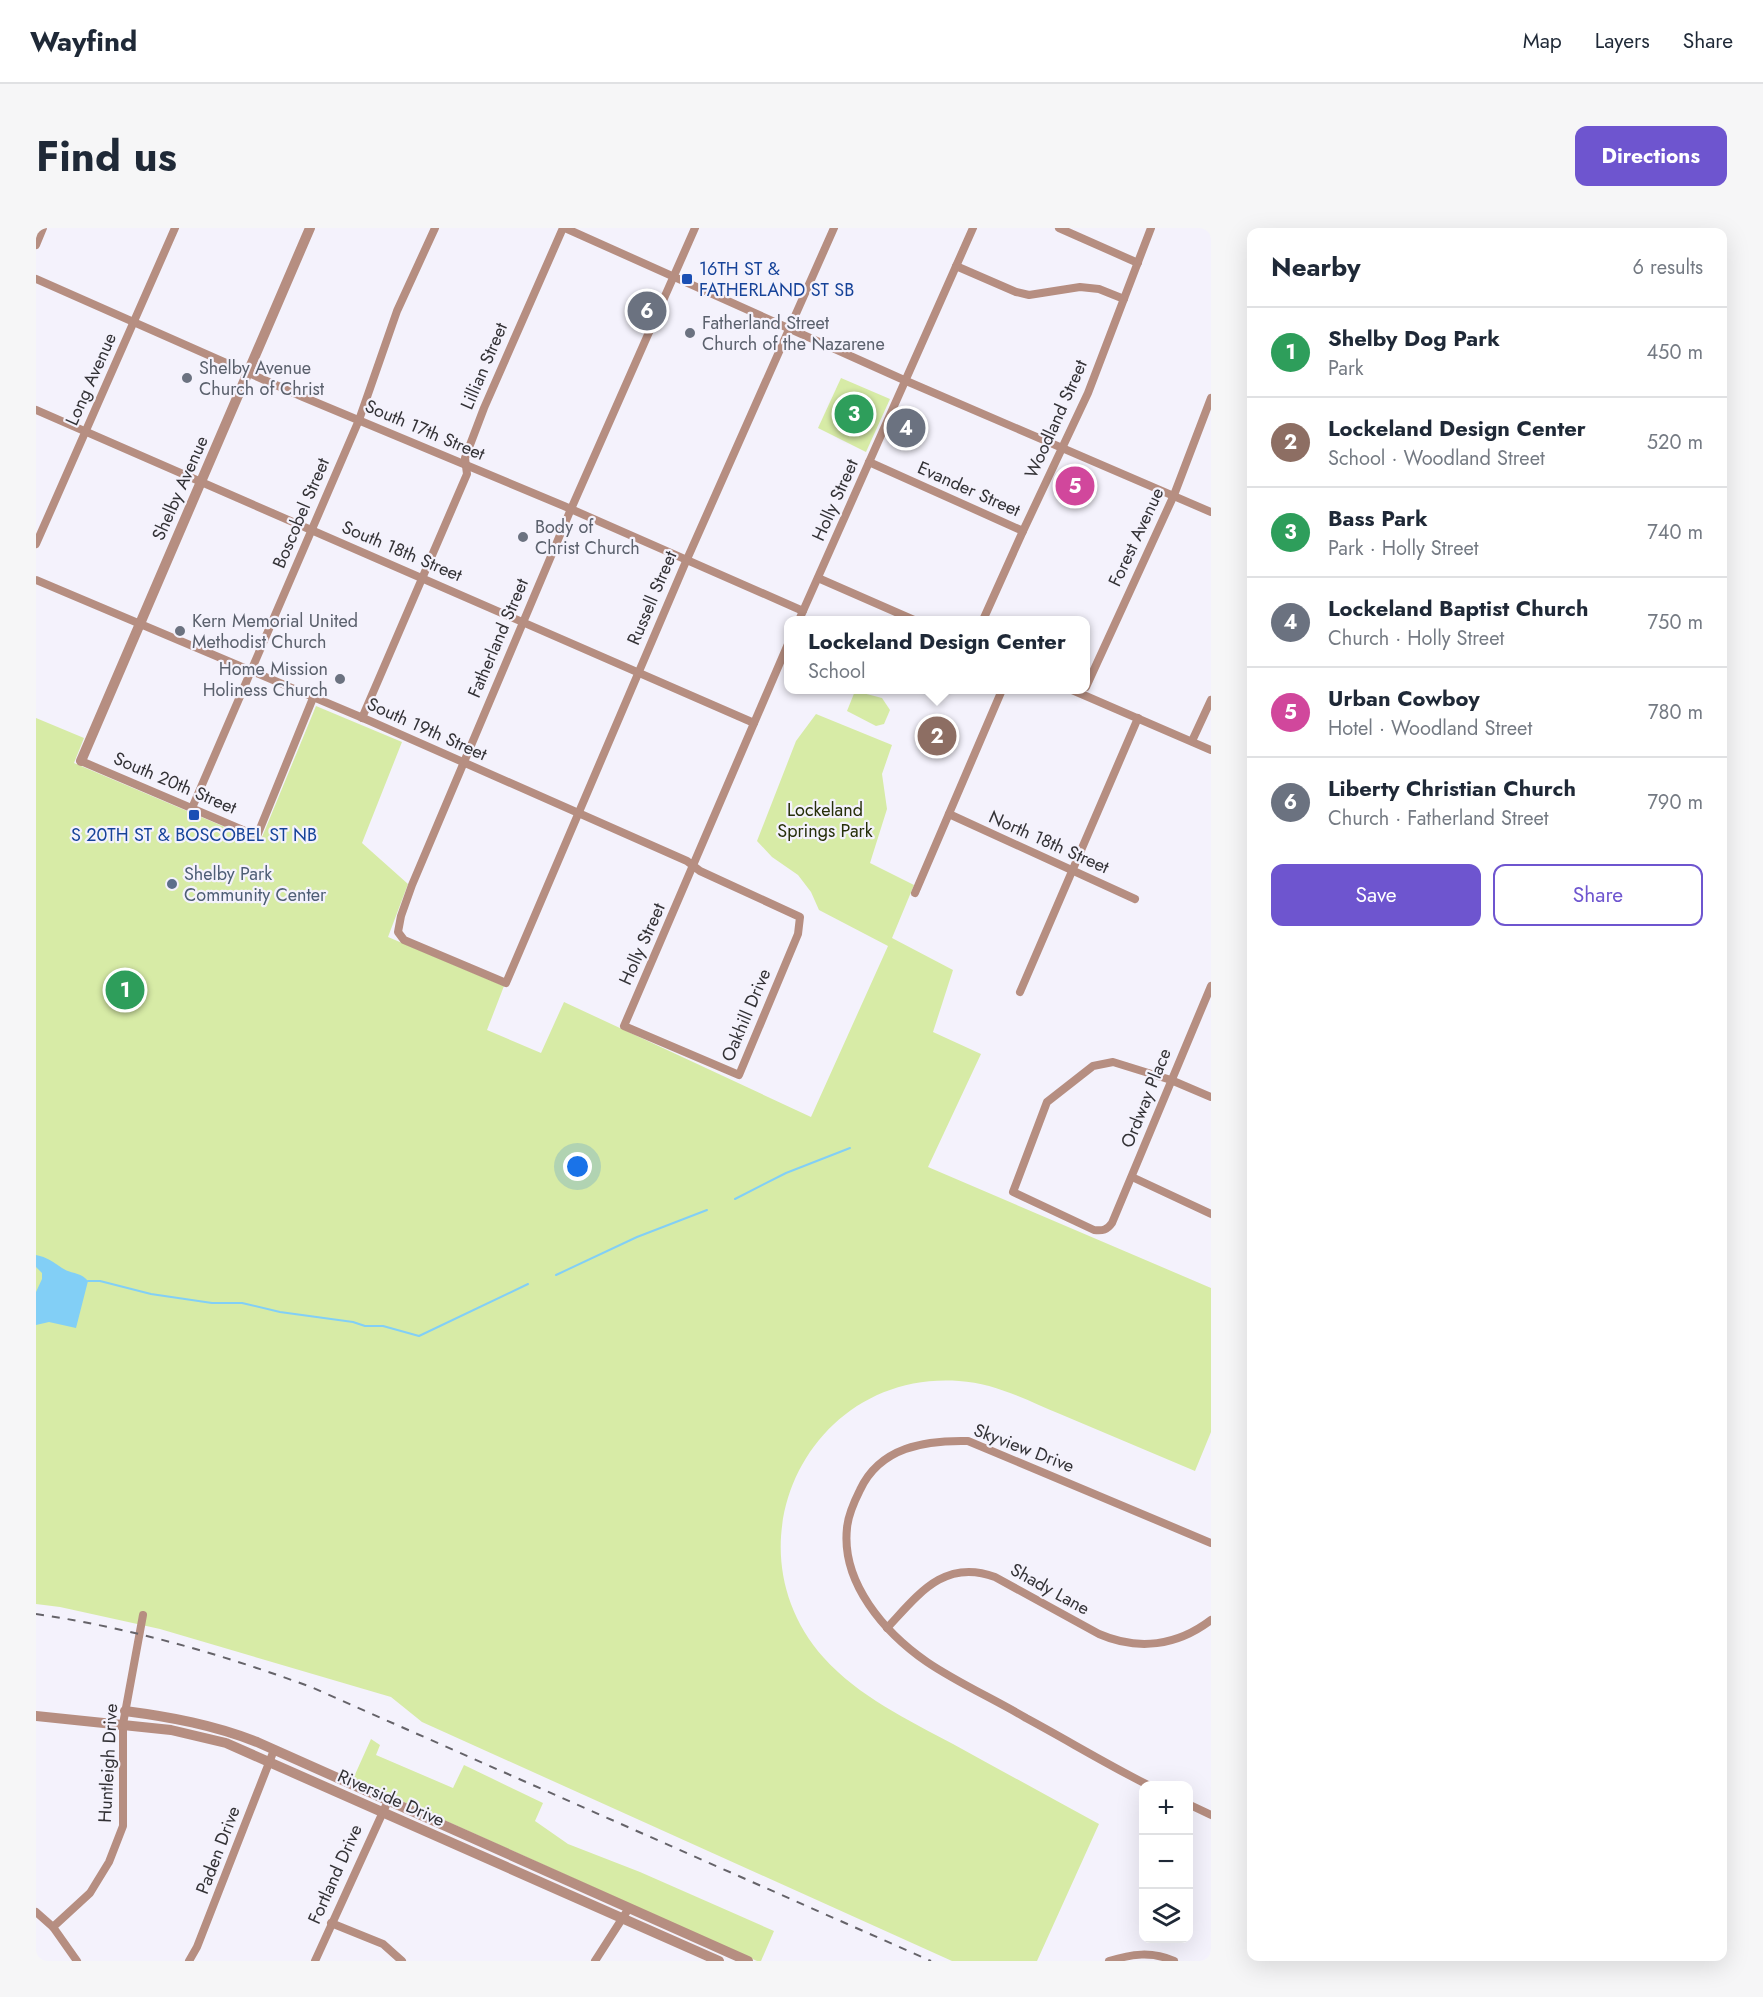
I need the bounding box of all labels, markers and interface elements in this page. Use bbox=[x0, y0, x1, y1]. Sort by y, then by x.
text: Wayfind bbox=[30, 21, 137, 62]
text: Map bbox=[1523, 26, 1562, 56]
text: Layers bbox=[1595, 26, 1650, 56]
text: Share bbox=[1683, 26, 1733, 56]
text: Find us bbox=[36, 126, 177, 187]
button: Directions bbox=[1575, 126, 1727, 186]
text: Nearby bbox=[1271, 248, 1360, 286]
text: 6 results bbox=[1633, 253, 1703, 282]
place label: 16TH ST & FATHERLAND ST SB bbox=[699, 256, 854, 303]
marker: 16TH ST & FATHERLAND ST SB bbox=[680, 272, 694, 286]
pin: 6 bbox=[628, 288, 666, 334]
place label: Fatherland Street Church of the Nazarene bbox=[702, 310, 885, 357]
street label: Lillian Street bbox=[454, 318, 514, 414]
text: Shelby Dog Park bbox=[1328, 322, 1500, 354]
marker: Fatherland Street Church of the Nazarene bbox=[683, 326, 697, 340]
street label: Long Avenue bbox=[59, 328, 123, 430]
text: 1 bbox=[1285, 338, 1296, 367]
text: 450 m bbox=[1646, 338, 1703, 367]
text: Park bbox=[1328, 354, 1364, 383]
place label: Shelby Avenue Church of Christ bbox=[199, 355, 325, 402]
street label: Woodland Street bbox=[1018, 355, 1094, 482]
marker: Shelby Avenue Church of Christ bbox=[180, 371, 194, 385]
pin: 3 bbox=[834, 392, 874, 436]
street label: South 17th Street bbox=[361, 393, 490, 467]
pin: 4 bbox=[886, 406, 926, 450]
text: Lockeland Design Center bbox=[1328, 412, 1586, 444]
text: 2 bbox=[1284, 428, 1297, 457]
text: 520 m bbox=[1647, 428, 1703, 457]
street label: Shelby Avenue bbox=[145, 432, 215, 544]
text: School · Woodland Street bbox=[1328, 444, 1545, 473]
street label: Boscobel Street bbox=[266, 453, 336, 572]
street label: Holly Street bbox=[805, 454, 865, 545]
street label: Evander Street bbox=[913, 455, 1025, 524]
pin: 5 bbox=[1056, 464, 1094, 508]
street label: Forest Avenue bbox=[1102, 483, 1170, 591]
text: Bass Park bbox=[1328, 502, 1428, 534]
street label: South 18th Street bbox=[338, 514, 467, 588]
place label: Body of Christ Church bbox=[535, 514, 640, 561]
text: 3 bbox=[1284, 518, 1297, 547]
text: 740 m bbox=[1647, 518, 1703, 547]
marker: Body of Christ Church bbox=[516, 530, 530, 544]
text: Park · Holly Street bbox=[1328, 534, 1479, 563]
street label: Russell Street bbox=[621, 546, 684, 649]
street label: Fatherland Street bbox=[461, 574, 535, 702]
text: Lockeland Baptist Church bbox=[1328, 592, 1588, 624]
place label: Kern Memorial United Methodist Church bbox=[192, 608, 358, 655]
text: 4 bbox=[1284, 608, 1297, 637]
text: 750 m bbox=[1648, 608, 1703, 637]
popup bbox=[784, 616, 1090, 694]
marker: Kern Memorial United Methodist Church bbox=[173, 624, 187, 638]
text: Church · Holly Street bbox=[1328, 624, 1504, 653]
text: Lockeland Design Center bbox=[808, 625, 1066, 657]
place label: Home Mission Holiness Church bbox=[203, 656, 328, 703]
text: School bbox=[808, 657, 866, 686]
marker: Home Mission Holiness Church bbox=[333, 672, 347, 686]
text: Urban Cowboy bbox=[1328, 682, 1480, 714]
street label: South 19th Street bbox=[363, 691, 492, 767]
text: 5 bbox=[1284, 698, 1297, 727]
text: 780 m bbox=[1648, 698, 1703, 727]
pin: 2 bbox=[918, 714, 956, 758]
text: Hotel · Woodland Street bbox=[1328, 714, 1532, 743]
street label: South 20th Street bbox=[109, 745, 241, 821]
text: Liberty Christian Church bbox=[1328, 772, 1576, 804]
text: 6 bbox=[1284, 788, 1297, 817]
text: 790 m bbox=[1647, 788, 1703, 817]
park label: Lockeland Springs Park bbox=[777, 797, 873, 844]
street label: North 18th Street bbox=[985, 804, 1114, 880]
text: Church · Fatherland Street bbox=[1328, 804, 1549, 833]
marker: S 20TH ST & BOSCOBEL ST NB bbox=[187, 808, 201, 822]
place label: S 20TH ST & BOSCOBEL ST NB bbox=[71, 822, 317, 848]
place label: Shelby Park Community Center bbox=[184, 861, 327, 908]
button: Save bbox=[1271, 864, 1481, 926]
button: Share bbox=[1493, 864, 1703, 926]
marker: Shelby Park Community Center bbox=[165, 877, 179, 891]
street label: Holly Street bbox=[612, 898, 672, 989]
street label: Oakhill Drive bbox=[715, 965, 777, 1065]
pin: 1 bbox=[106, 968, 145, 1012]
street label: Ordway Place bbox=[1114, 1044, 1178, 1152]
your location bbox=[563, 1152, 592, 1181]
street label: Skyview Drive bbox=[970, 1417, 1078, 1479]
street label: Shady Lane bbox=[1006, 1557, 1094, 1621]
street label: Huntleigh Drive bbox=[92, 1703, 124, 1823]
street label: Riverside Drive bbox=[333, 1763, 449, 1833]
map controls bbox=[1139, 1781, 1193, 1943]
button: + bbox=[1139, 1781, 1193, 1835]
street label: Paden Drive bbox=[189, 1802, 247, 1898]
street label: Fortland Drive bbox=[301, 1820, 369, 1928]
button: − bbox=[1139, 1835, 1193, 1889]
button: layers bbox=[1139, 1889, 1193, 1943]

